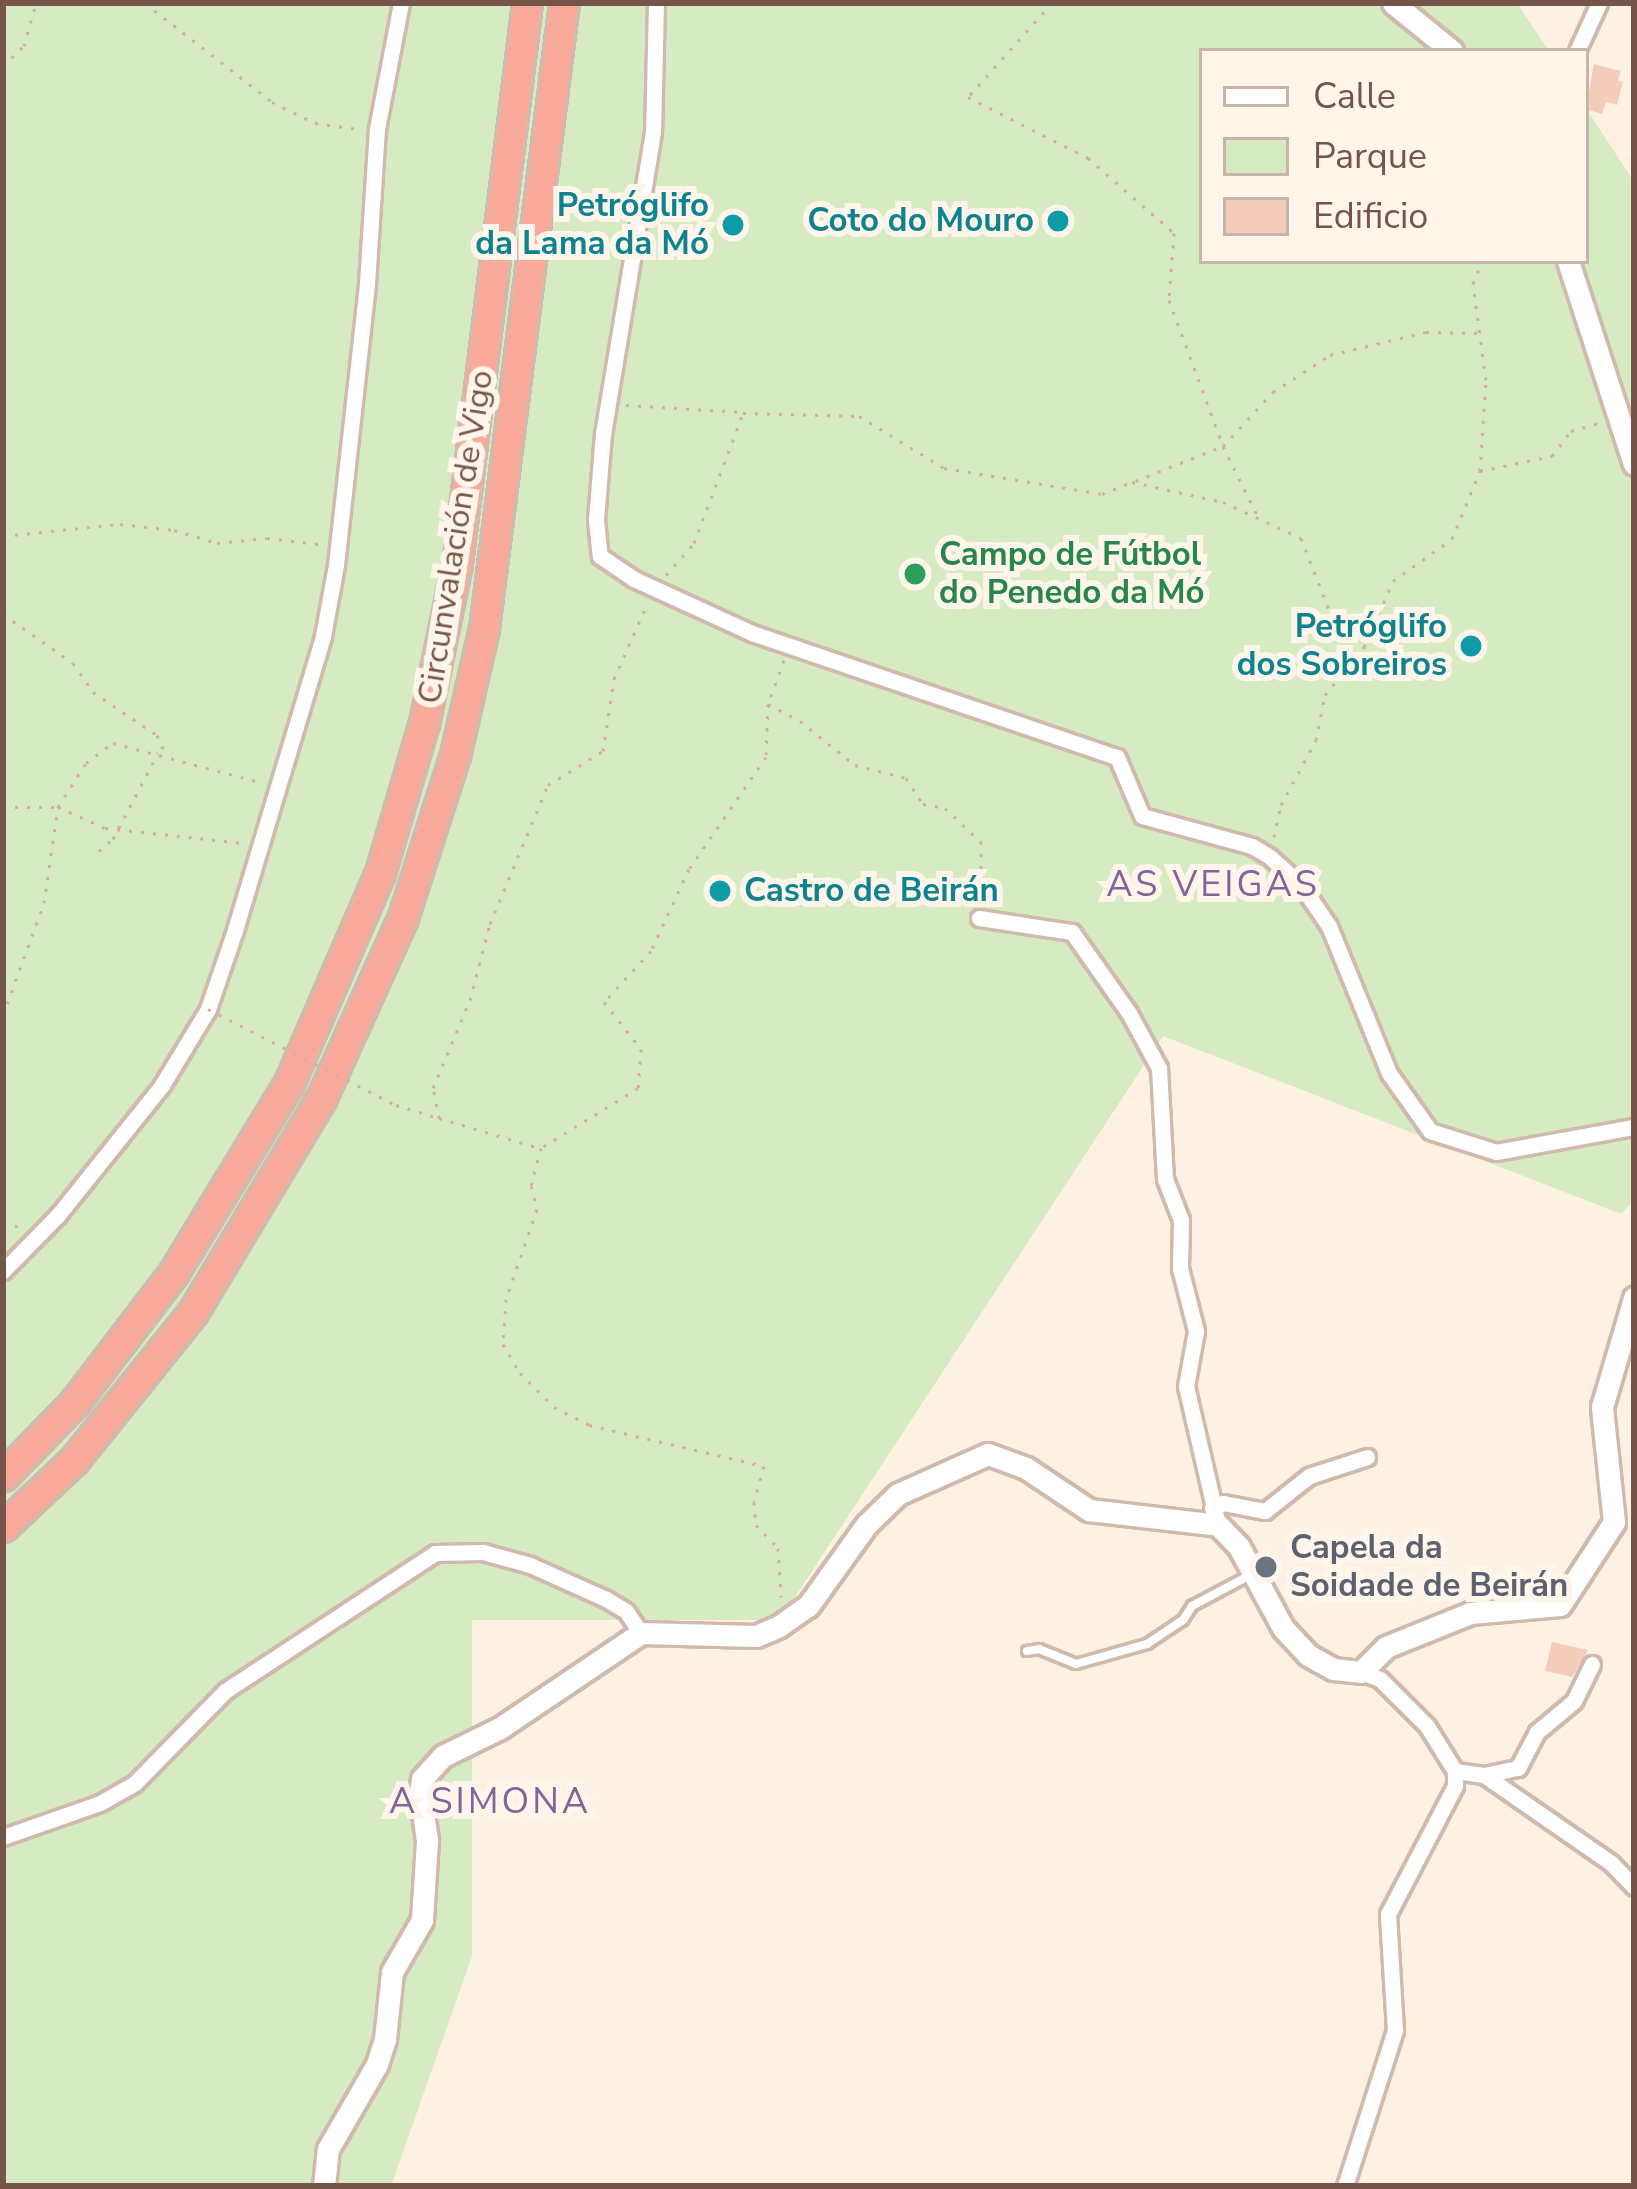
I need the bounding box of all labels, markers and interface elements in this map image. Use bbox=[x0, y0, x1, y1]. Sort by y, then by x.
legend bbox=[1199, 48, 1589, 264]
text: Calle bbox=[1313, 72, 1396, 121]
text: Parque bbox=[1313, 132, 1427, 181]
place label: Petróglifo da Lama da Mó bbox=[475, 186, 709, 264]
text: Edificio bbox=[1313, 192, 1428, 241]
place label: Coto do Mouro bbox=[807, 201, 1034, 241]
marker: Coto do Mouro bbox=[1045, 208, 1071, 234]
marker: Petróglifo da Lama da Mó bbox=[720, 212, 746, 238]
street label: Circunvalación de Vigo bbox=[410, 367, 502, 707]
place label: Campo de Fútbol do Penedo da Mó bbox=[939, 535, 1205, 613]
marker: Campo de Fútbol do Penedo da Mó bbox=[902, 561, 928, 587]
place label: Petróglifo dos Sobreiros bbox=[1237, 607, 1447, 685]
marker: Petróglifo dos Sobreiros bbox=[1458, 633, 1484, 659]
district label: AS VEIGAS bbox=[1106, 863, 1320, 907]
place label: Castro de Beirán bbox=[744, 871, 999, 911]
marker: Castro de Beirán bbox=[707, 878, 733, 904]
place label: Capela da Soidade de Beirán bbox=[1290, 1528, 1568, 1606]
marker: Capela da Soidade de Beirán bbox=[1253, 1554, 1279, 1580]
district label: A SIMONA bbox=[389, 1780, 591, 1824]

